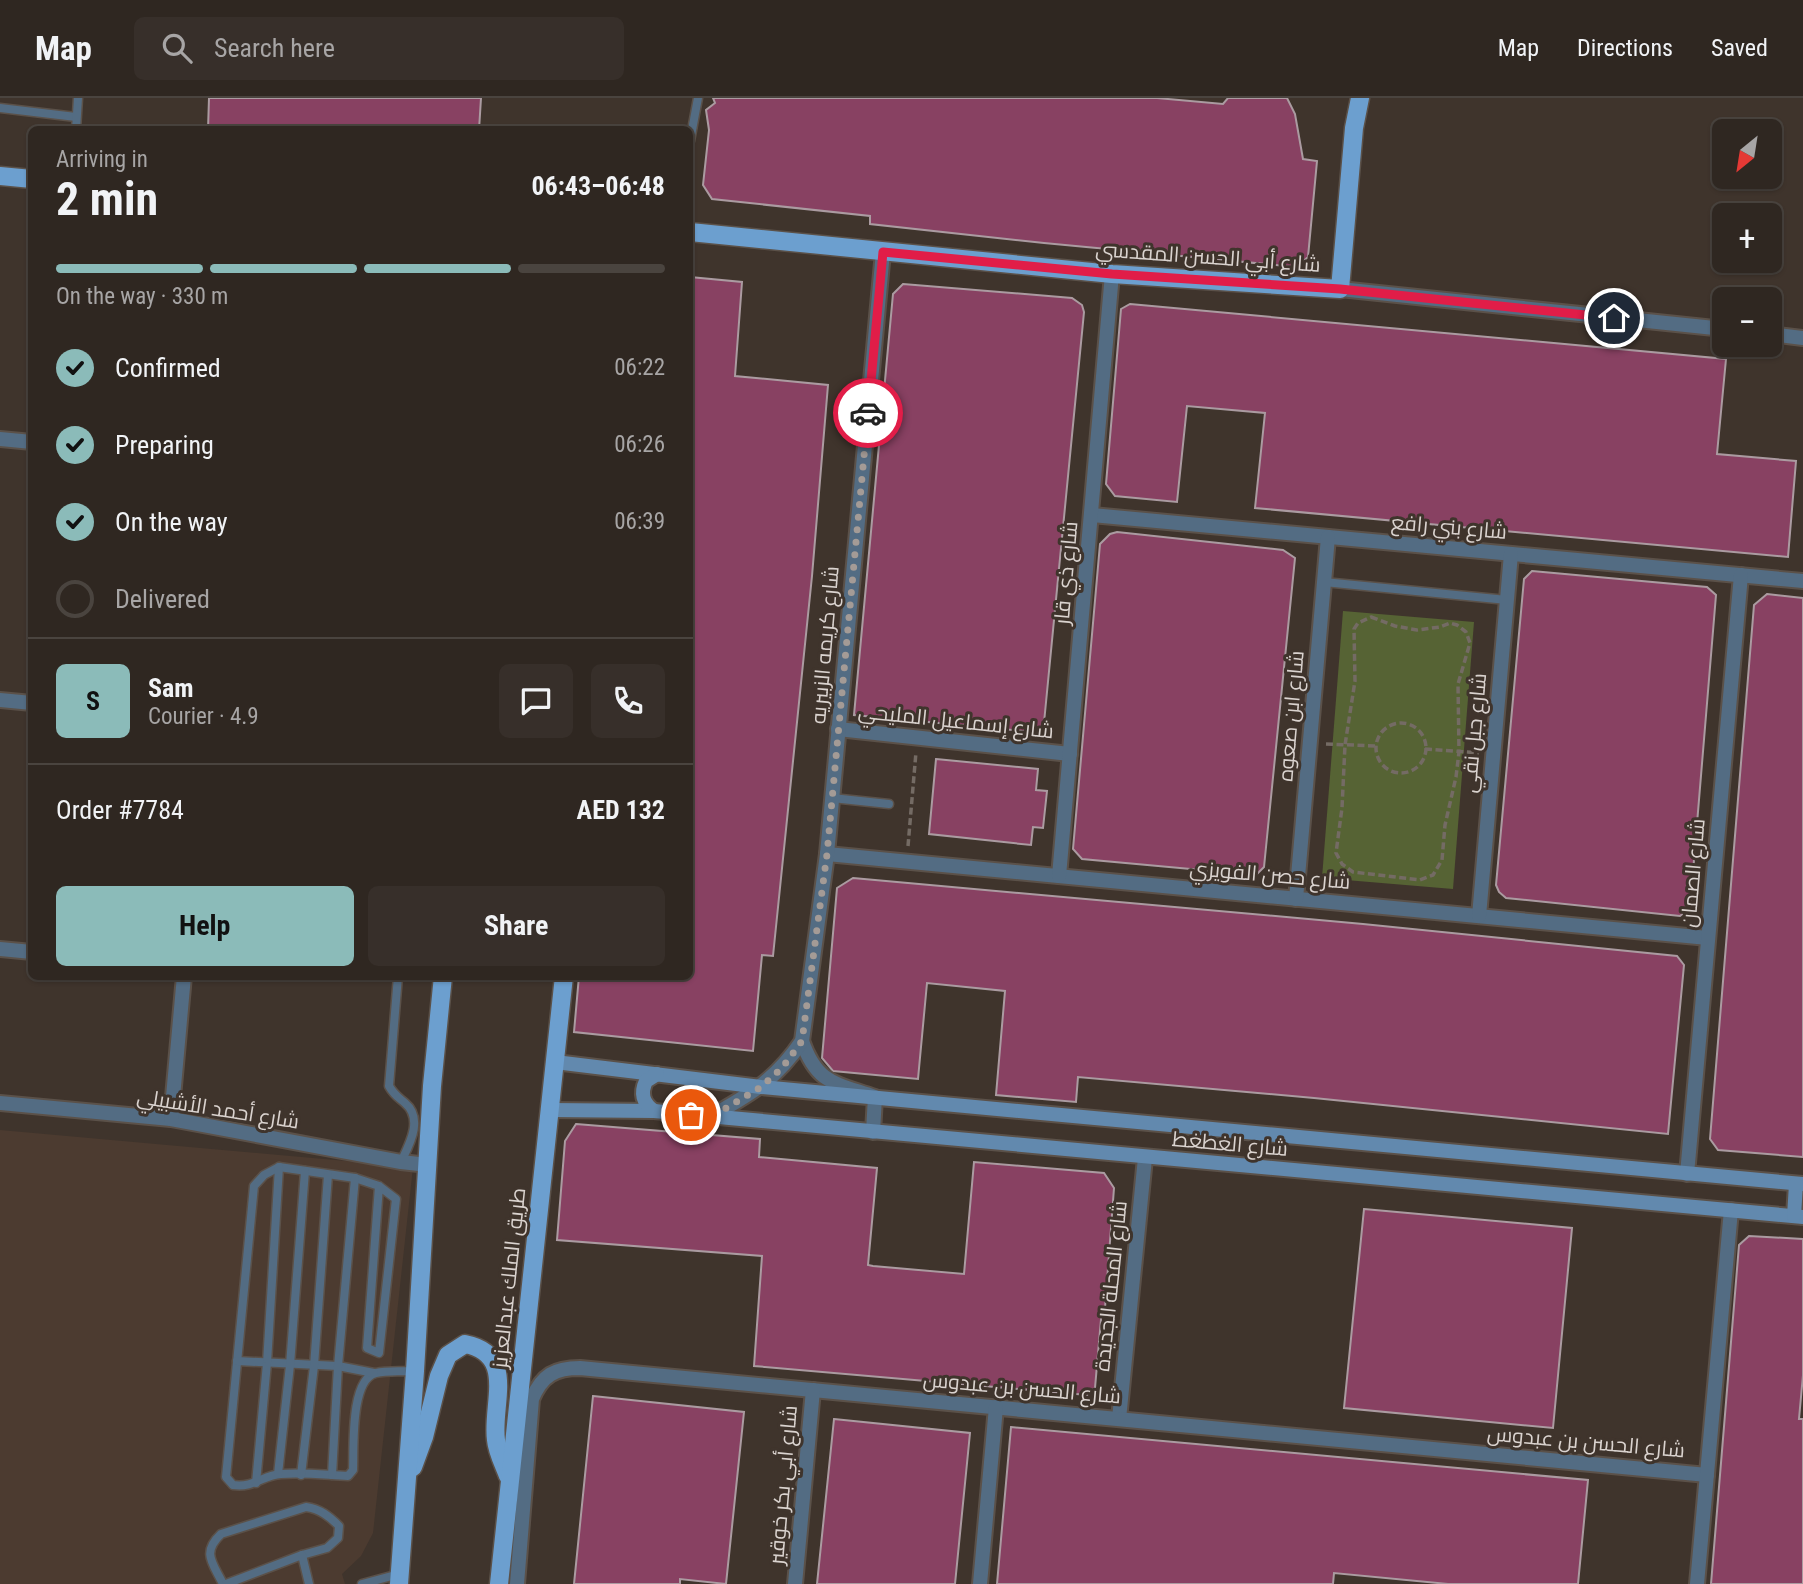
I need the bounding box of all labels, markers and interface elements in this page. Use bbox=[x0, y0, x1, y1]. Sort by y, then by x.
search box bbox=[134, 17, 624, 80]
text: Map bbox=[35, 29, 92, 68]
icon: search bbox=[158, 29, 196, 67]
text: Search here bbox=[214, 33, 335, 63]
text: Map bbox=[1498, 34, 1539, 62]
text: Directions bbox=[1577, 34, 1673, 62]
text: Saved bbox=[1711, 34, 1768, 62]
north arrow bbox=[1712, 119, 1782, 189]
map controls bbox=[1712, 119, 1782, 357]
text: Arriving in bbox=[56, 146, 148, 173]
text: 06:43–06:48 bbox=[531, 171, 665, 201]
text: 2 min bbox=[56, 172, 158, 226]
button: + bbox=[1712, 203, 1782, 273]
street label: شارع أبي الحسن المقدسي bbox=[1094, 236, 1321, 281]
text: On the way · 330 m bbox=[56, 283, 228, 310]
button: − bbox=[1712, 287, 1782, 357]
pin bbox=[1584, 288, 1644, 348]
icon: home bbox=[1595, 299, 1633, 337]
icon: check bbox=[56, 349, 94, 387]
text: Confirmed bbox=[115, 353, 221, 383]
text: 06:22 bbox=[614, 354, 665, 381]
courier bbox=[833, 378, 903, 448]
icon: car bbox=[849, 394, 887, 432]
icon: check bbox=[56, 426, 94, 464]
text: Preparing bbox=[115, 430, 214, 460]
text: 06:26 bbox=[614, 431, 665, 458]
icon: check bbox=[56, 503, 94, 541]
text: On the way bbox=[115, 507, 228, 537]
text: 06:39 bbox=[614, 508, 665, 535]
street label: شارع بني رافع bbox=[1390, 510, 1508, 548]
street label: شارع ذي قار bbox=[1049, 520, 1086, 627]
street label: شارع كريمه الزبيريه bbox=[806, 565, 846, 725]
text: Delivered bbox=[115, 584, 210, 614]
street label: شارع ابن صعوه bbox=[1273, 650, 1311, 783]
button: chat bbox=[499, 664, 573, 738]
button: phone bbox=[591, 664, 665, 738]
street label: شارع جبل نقي bbox=[1457, 672, 1495, 794]
text: Sam bbox=[148, 673, 194, 703]
text: S bbox=[86, 686, 100, 716]
street label: شارع إسماعيل المليحي bbox=[857, 699, 1055, 747]
text: Courier · 4.9 bbox=[148, 703, 259, 730]
text: Order #7784 bbox=[56, 795, 184, 825]
text: AED 132 bbox=[577, 795, 665, 825]
street label: شارع الصمان bbox=[1676, 818, 1712, 929]
street label: شارع حصن الفويزي bbox=[1188, 856, 1352, 898]
button: Help bbox=[56, 886, 354, 966]
button: Share bbox=[368, 886, 665, 966]
street label: شارع أحمد الأشبيلي bbox=[134, 1083, 301, 1138]
pin bbox=[661, 1085, 721, 1145]
icon: bag bbox=[672, 1096, 710, 1134]
street label: شارع الغطغط bbox=[1171, 1127, 1289, 1163]
street label: طريق الملك عبدالعزيز bbox=[487, 1187, 531, 1371]
street label: شارع المحلة الجديدة bbox=[1090, 1199, 1134, 1373]
street label: شارع الحسن بن عبدوس bbox=[922, 1367, 1122, 1411]
street label: شارع أبي بكر خوقير bbox=[763, 1404, 806, 1567]
street label: شارع الحسن بن عبدوس bbox=[1486, 1421, 1686, 1465]

